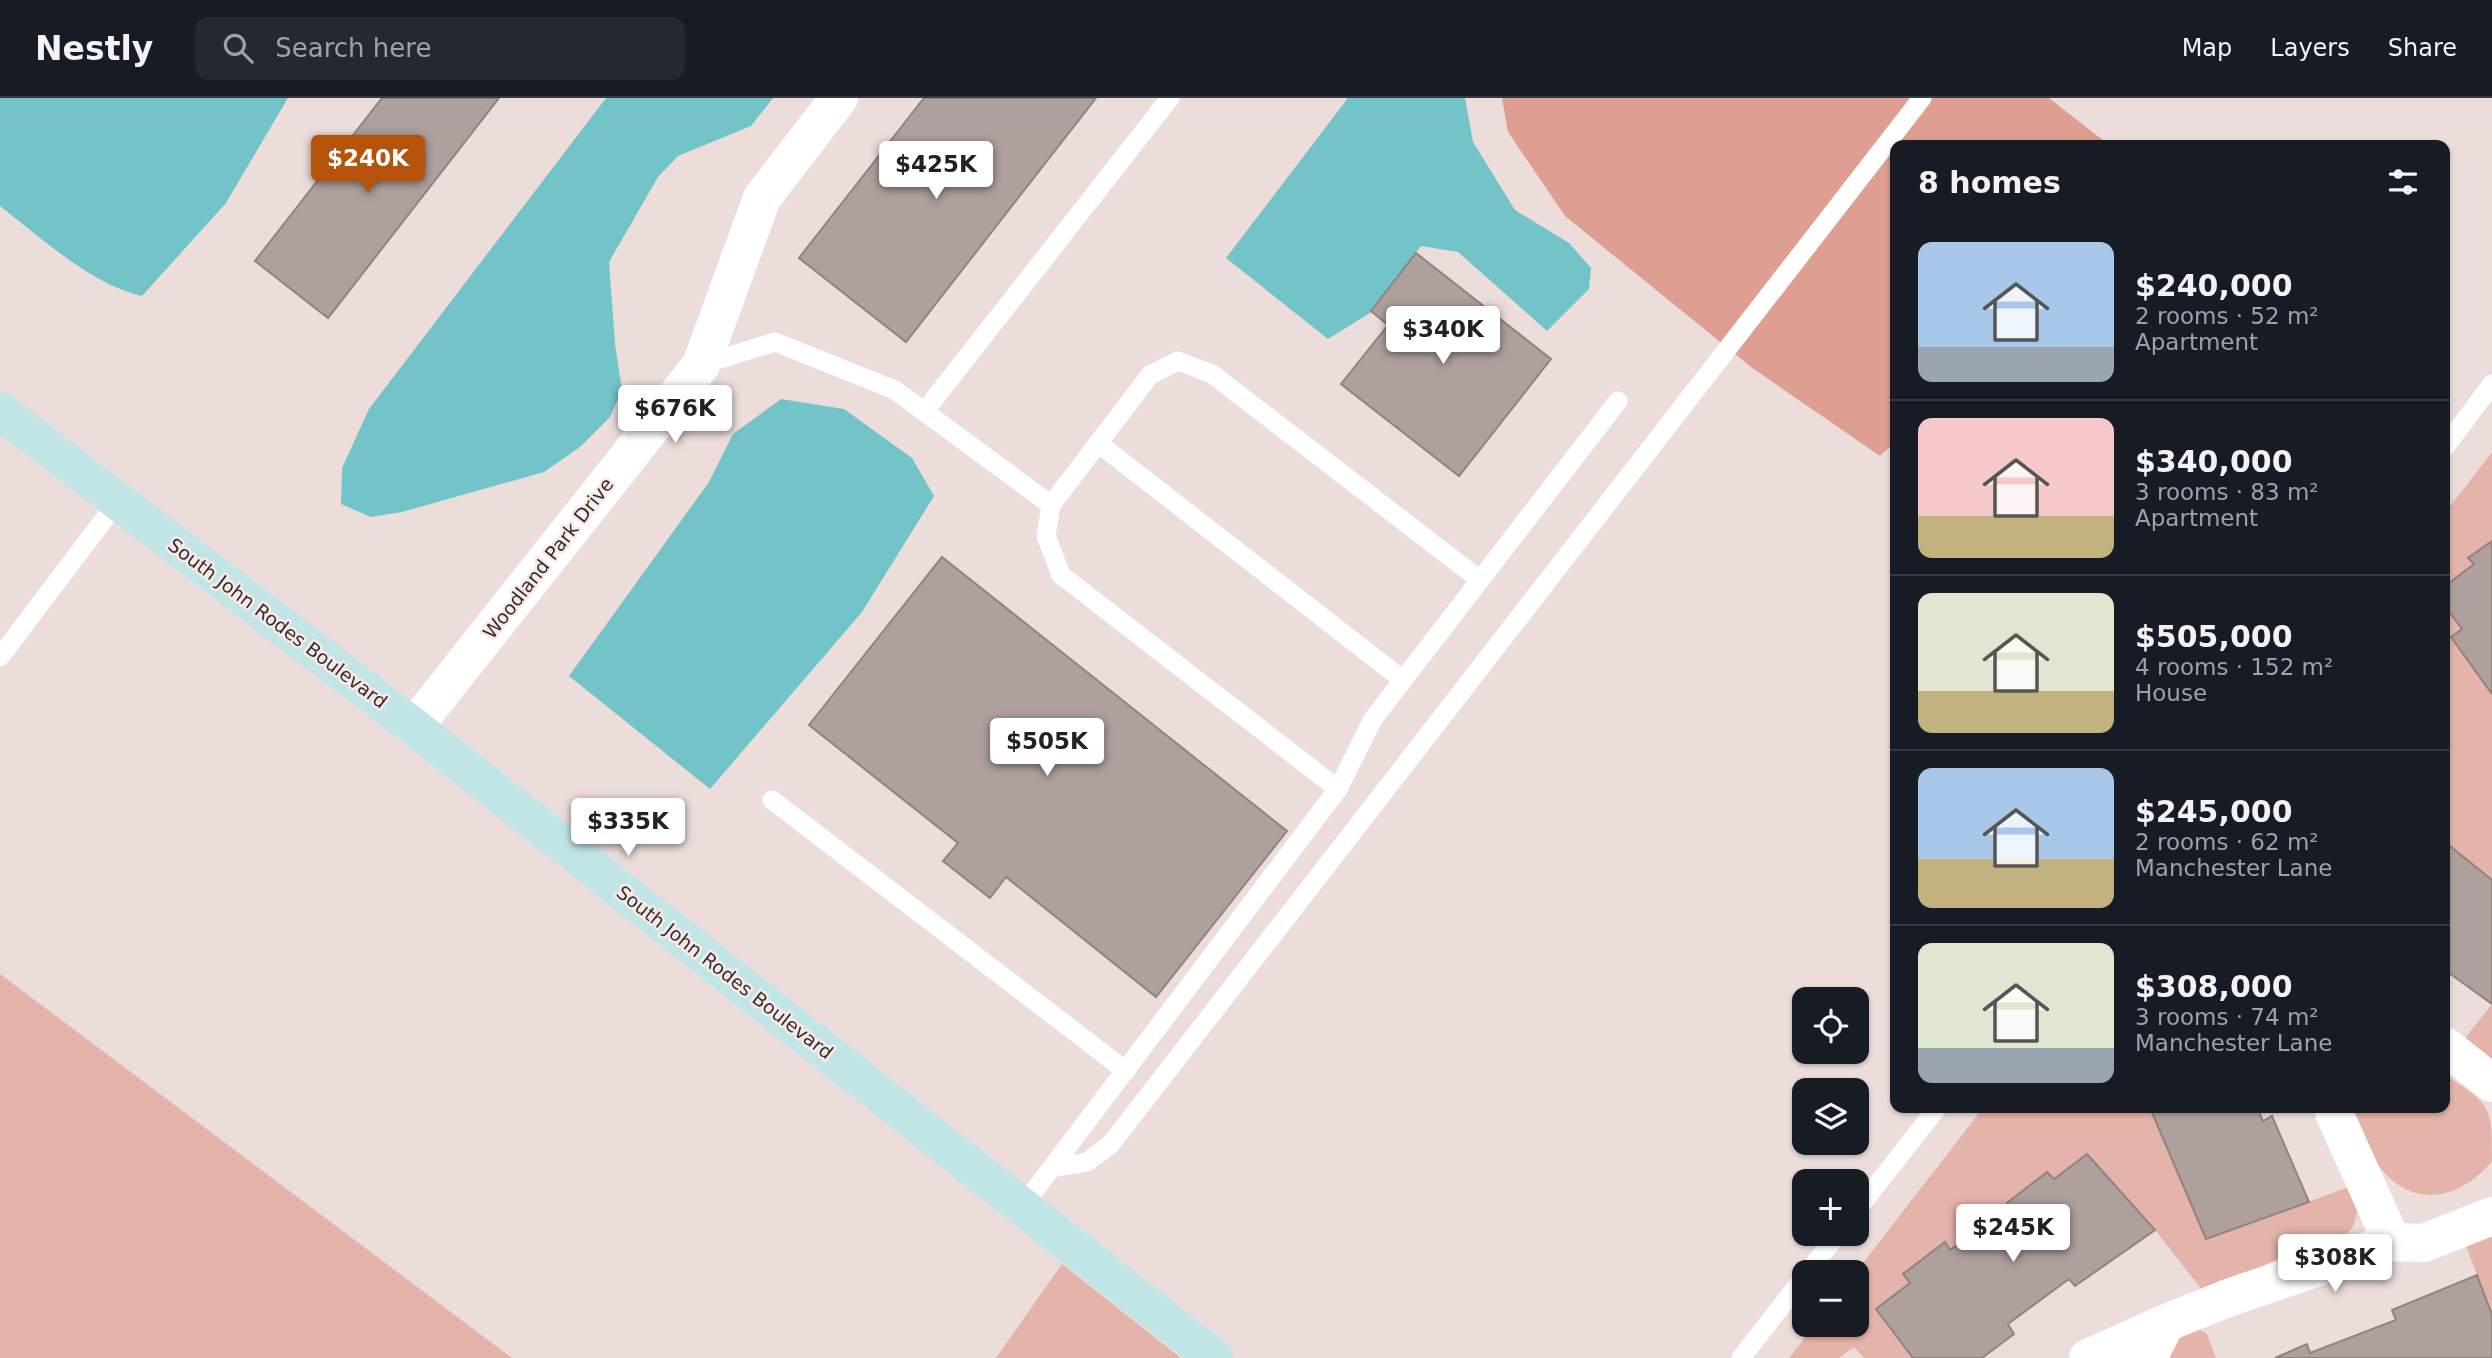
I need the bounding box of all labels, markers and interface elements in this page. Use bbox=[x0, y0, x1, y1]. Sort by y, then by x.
search box bbox=[195, 17, 685, 80]
text: Nestly bbox=[35, 29, 153, 68]
icon: search bbox=[219, 29, 257, 67]
text: Search here bbox=[275, 33, 431, 63]
text: Map bbox=[2182, 34, 2232, 62]
text: Layers bbox=[2270, 34, 2350, 62]
text: Share bbox=[2388, 34, 2457, 62]
pin: $240K bbox=[319, 136, 417, 195]
pin: $425K bbox=[887, 141, 985, 201]
text: $240K bbox=[327, 145, 409, 171]
text: $425K bbox=[895, 151, 977, 177]
icon: filters bbox=[2384, 163, 2422, 201]
text: 8 homes bbox=[1918, 165, 2061, 200]
text: $240,000 bbox=[2135, 268, 2293, 303]
icon: home bbox=[1974, 270, 2058, 354]
text: 2 rooms · 52 m² bbox=[2135, 303, 2319, 329]
pin: $340K bbox=[1394, 306, 1492, 366]
text: $340K bbox=[1402, 316, 1484, 342]
text: Apartment bbox=[2135, 329, 2258, 355]
pin: $676K bbox=[626, 386, 724, 445]
text: $676K bbox=[634, 395, 716, 421]
text: $340,000 bbox=[2135, 444, 2293, 479]
icon: home bbox=[1974, 446, 2058, 530]
street label: Woodland Park Drive bbox=[478, 473, 618, 643]
text: 3 rooms · 83 m² bbox=[2135, 479, 2319, 505]
text: Apartment bbox=[2135, 505, 2258, 531]
street label: South John Rodes Boulevard bbox=[164, 533, 392, 713]
text: $505,000 bbox=[2135, 619, 2293, 654]
icon: home bbox=[1974, 621, 2058, 705]
text: 4 rooms · 152 m² bbox=[2135, 654, 2333, 680]
text: House bbox=[2135, 680, 2207, 706]
pin: $505K bbox=[998, 718, 1096, 778]
text: $505K bbox=[1006, 728, 1088, 754]
text: $245,000 bbox=[2135, 794, 2293, 829]
icon: home bbox=[1974, 796, 2058, 880]
pin: $335K bbox=[579, 798, 677, 858]
text: $335K bbox=[587, 808, 669, 834]
text: 2 rooms · 62 m² bbox=[2135, 829, 2319, 855]
text: Manchester Lane bbox=[2135, 855, 2332, 881]
street label: South John Rodes Boulevard bbox=[612, 881, 838, 1063]
text: $308,000 bbox=[2135, 969, 2293, 1004]
icon: home bbox=[1974, 971, 2058, 1055]
map controls bbox=[1792, 987, 1869, 1337]
button: locate bbox=[1792, 987, 1869, 1064]
text: 3 rooms · 74 m² bbox=[2135, 1004, 2319, 1030]
text: Manchester Lane bbox=[2135, 1030, 2332, 1056]
button: layers bbox=[1792, 1078, 1869, 1155]
button: + bbox=[1792, 1169, 1869, 1246]
pin: $245K bbox=[1964, 1204, 2062, 1264]
text: $245K bbox=[1972, 1214, 2054, 1240]
pin: $308K bbox=[2286, 1234, 2384, 1294]
text: $308K bbox=[2294, 1244, 2376, 1270]
button: − bbox=[1792, 1260, 1869, 1337]

